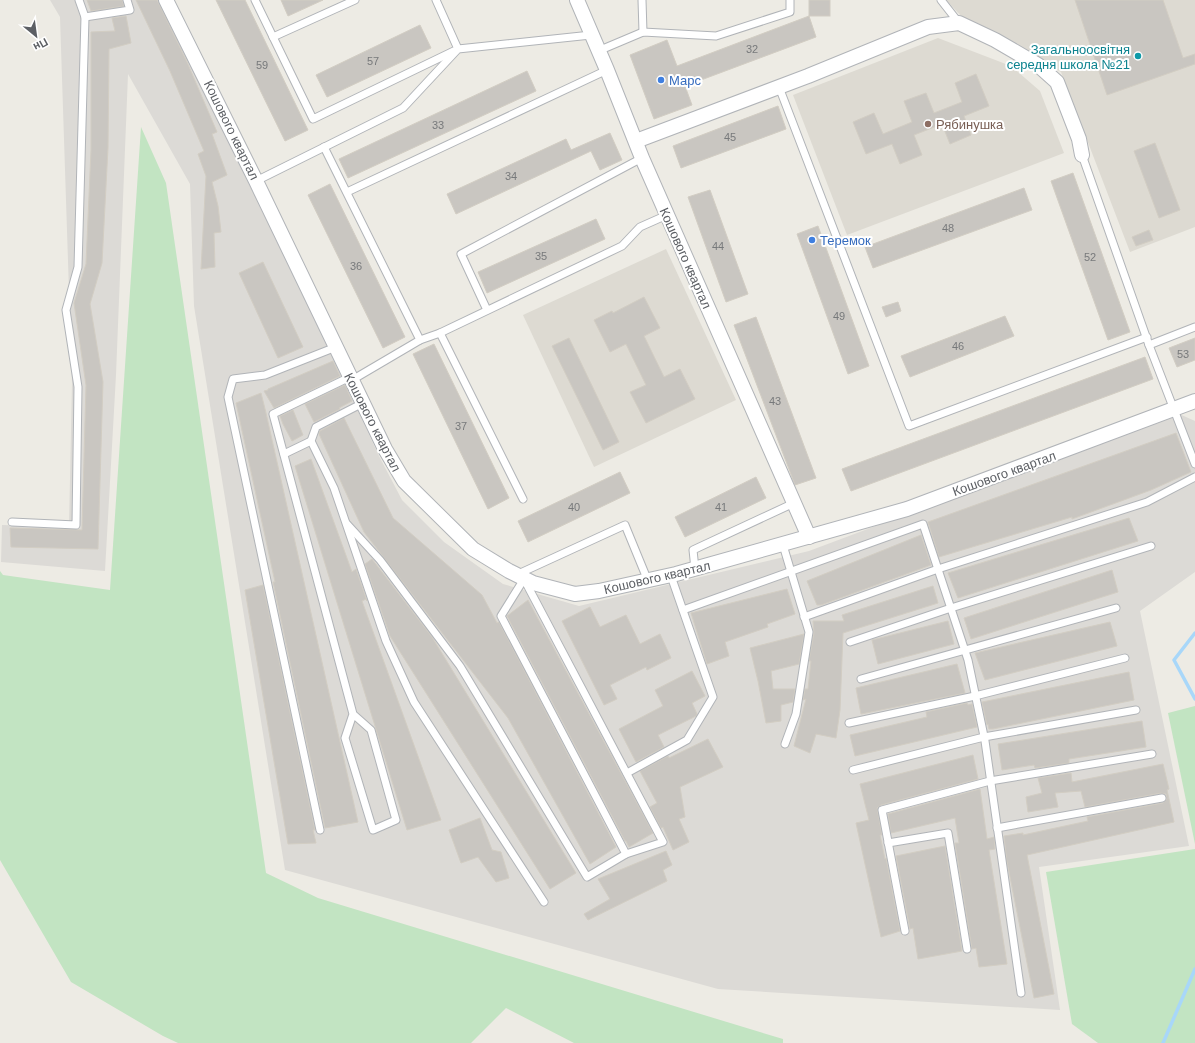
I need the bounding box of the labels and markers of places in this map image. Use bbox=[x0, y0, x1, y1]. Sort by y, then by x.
place label: Загальноосвітня середня школа №21 bbox=[1007, 42, 1130, 72]
marker: Загальноосвітня середня школа №21 bbox=[1133, 51, 1143, 61]
place label: Марс bbox=[669, 73, 701, 88]
marker: Марс bbox=[656, 75, 666, 85]
place label: Рябинушка bbox=[936, 117, 1004, 132]
marker: Рябинушка bbox=[923, 119, 933, 129]
place label: Теремок bbox=[820, 233, 871, 248]
marker: Теремок bbox=[807, 235, 817, 245]

